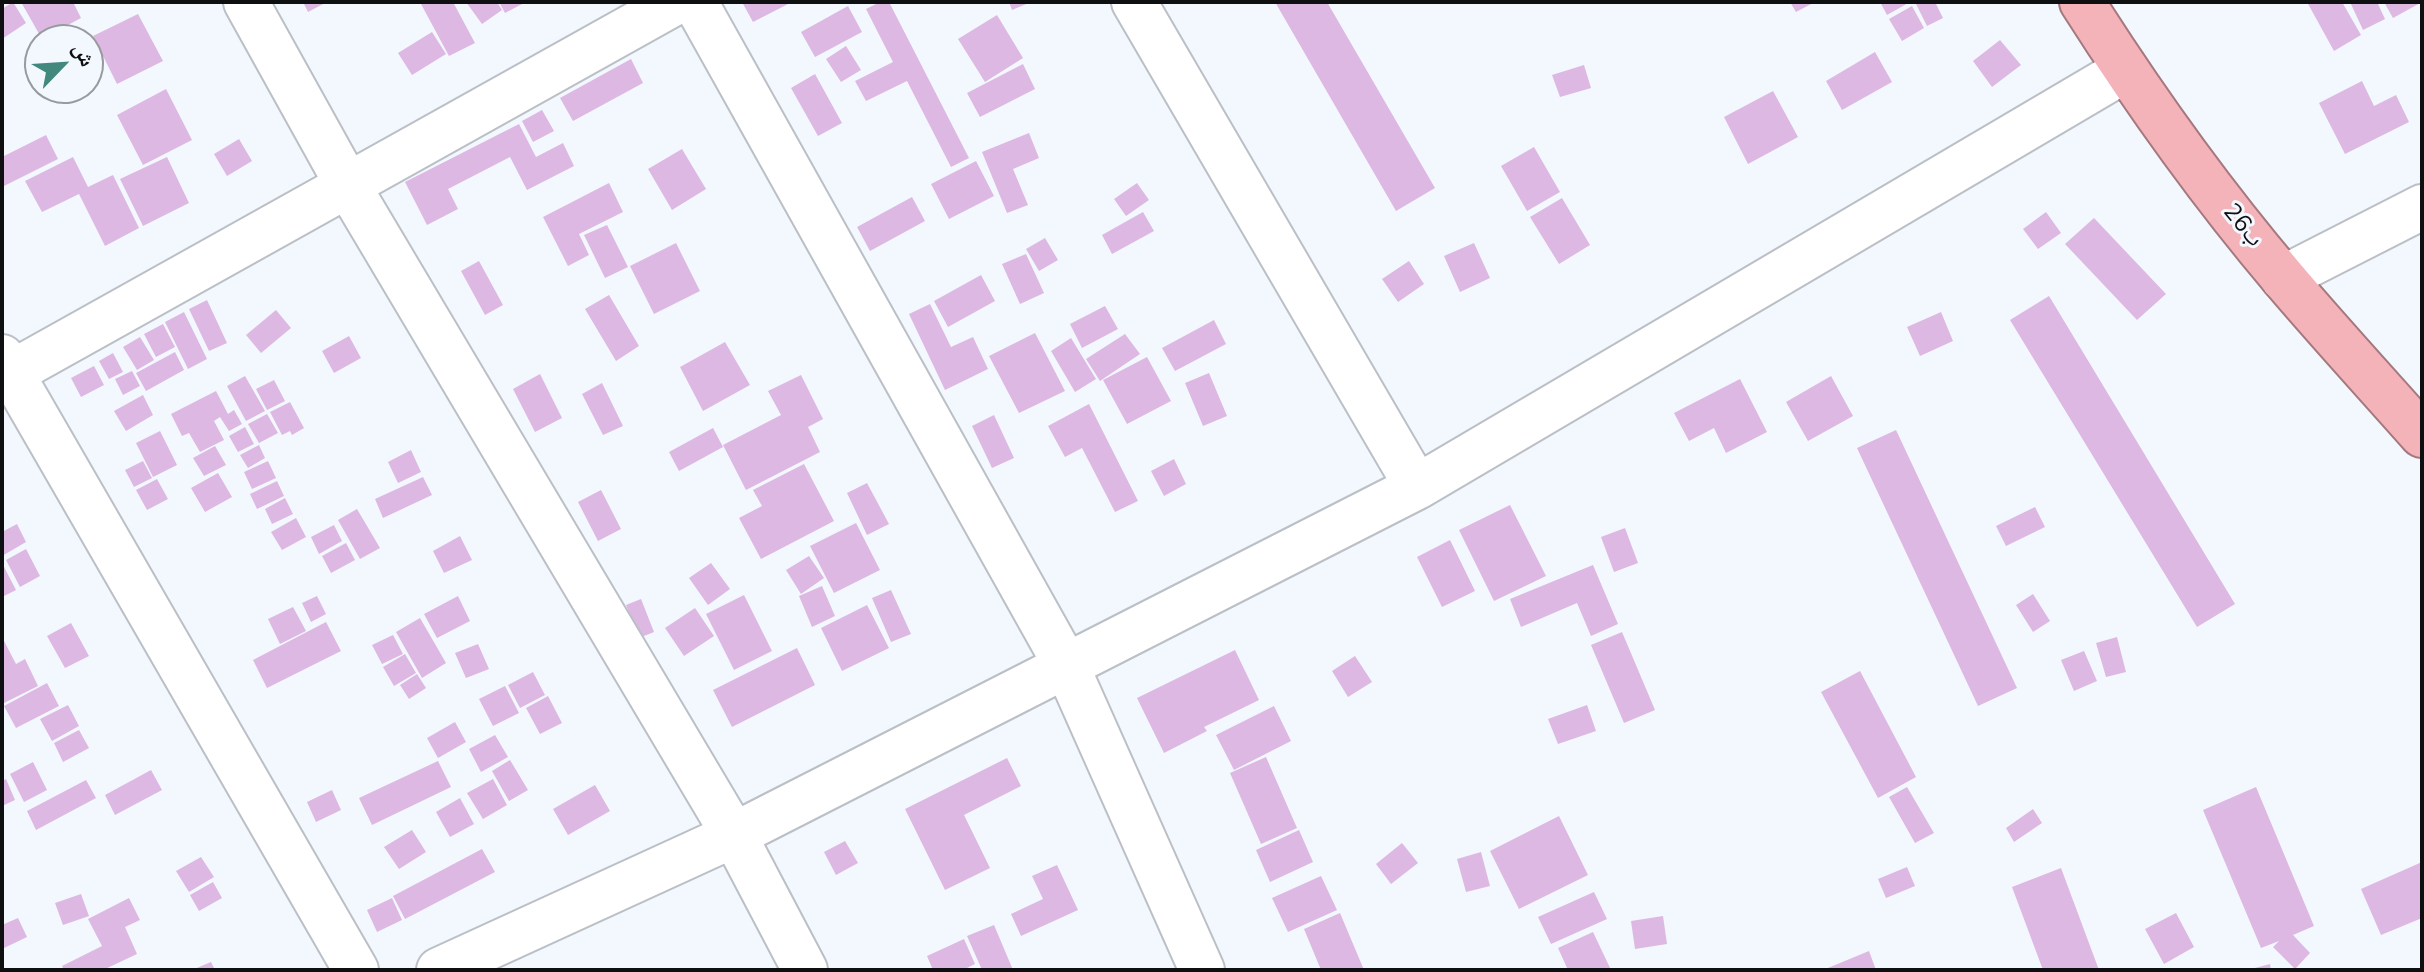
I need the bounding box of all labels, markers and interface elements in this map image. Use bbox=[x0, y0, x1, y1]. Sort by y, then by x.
north arrow bbox=[24, 24, 104, 104]
text: ش bbox=[65, 38, 102, 72]
street label: 26ب bbox=[2216, 199, 2268, 253]

